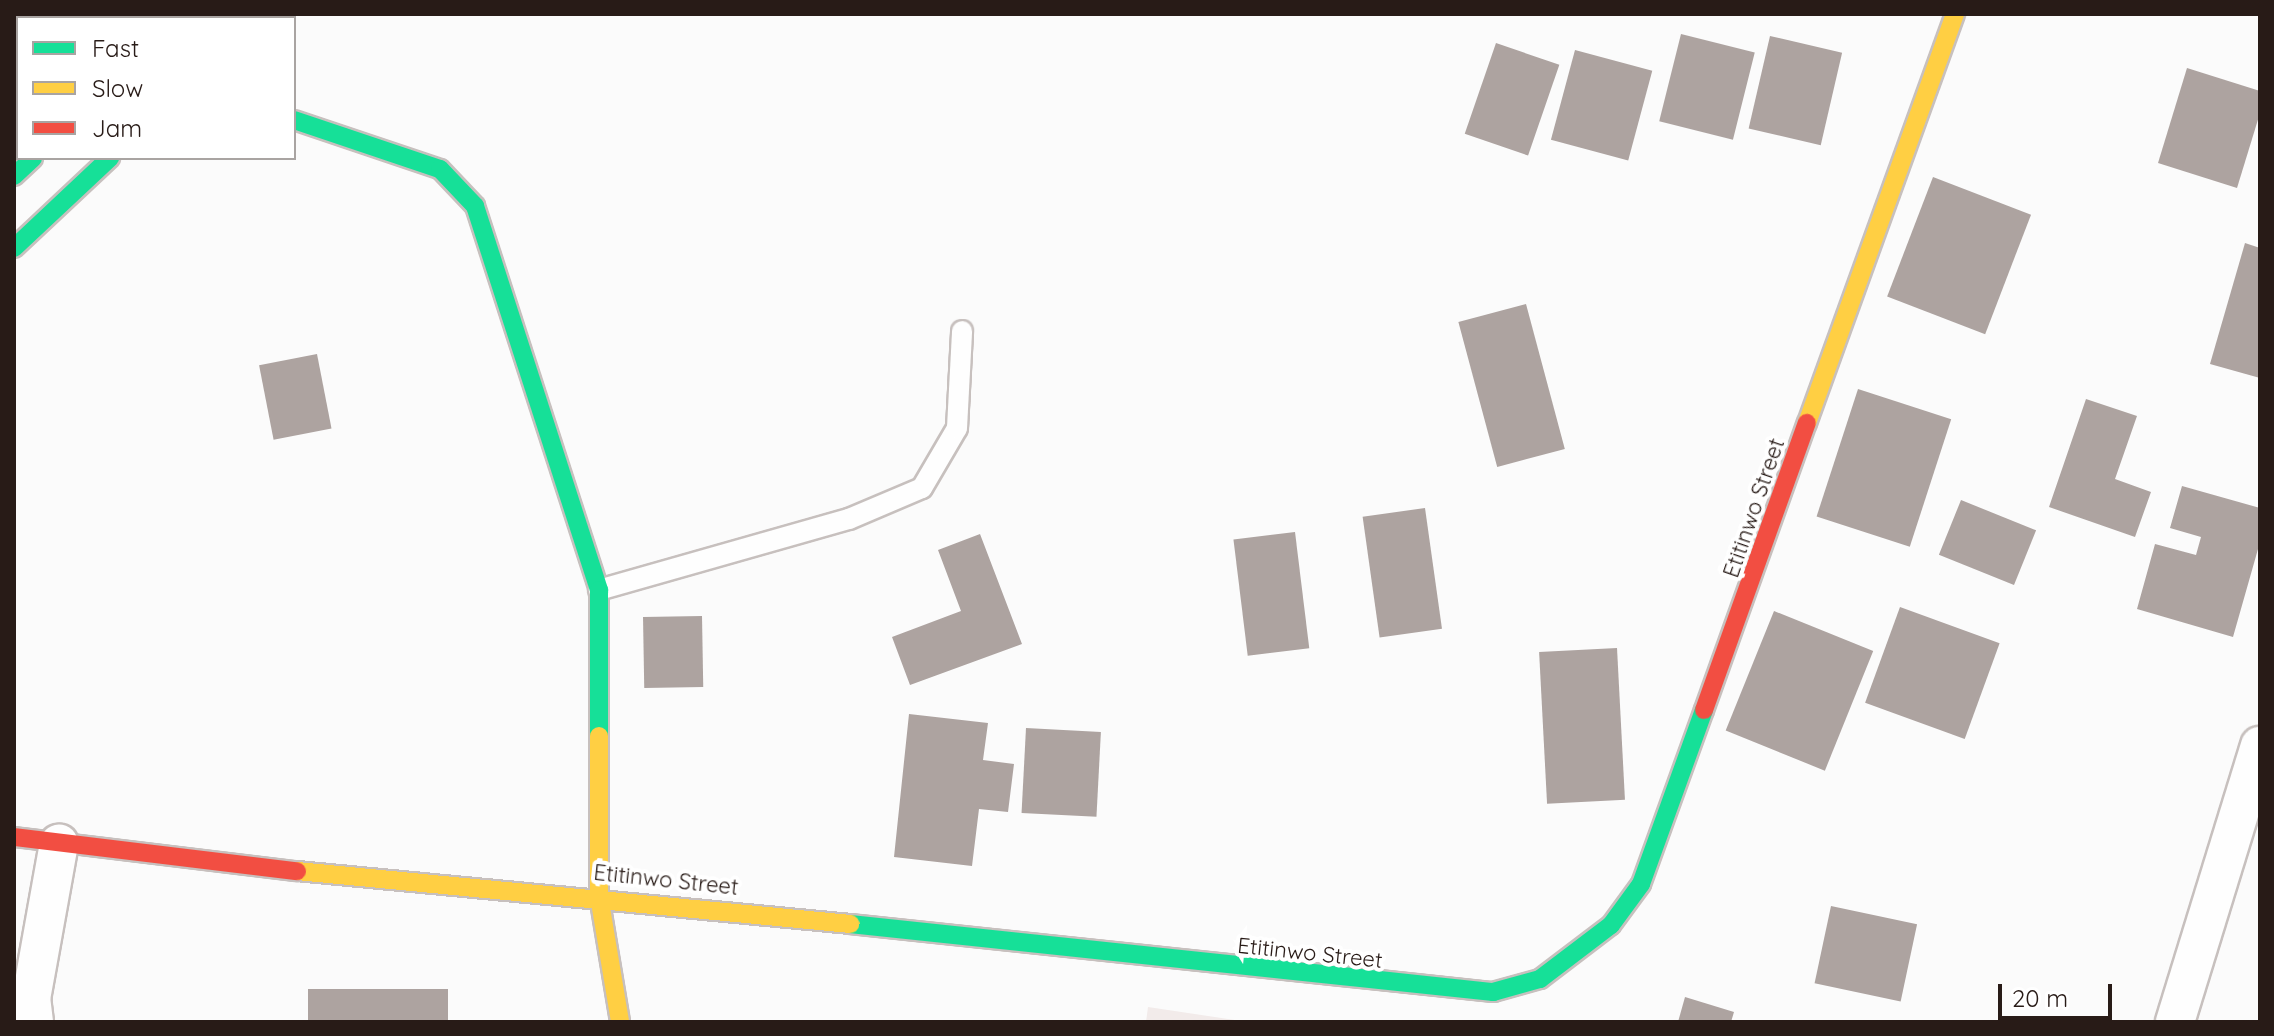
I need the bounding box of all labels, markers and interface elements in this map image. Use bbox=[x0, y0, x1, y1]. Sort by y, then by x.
legend bbox=[16, 16, 296, 160]
text: Fast bbox=[92, 33, 139, 63]
text: Slow bbox=[92, 73, 143, 103]
text: Jam bbox=[92, 113, 142, 143]
street label: Etitinwo Street bbox=[1718, 435, 1790, 581]
street label: Etitinwo Street bbox=[592, 859, 740, 901]
street label: Etitinwo Street bbox=[1236, 932, 1384, 974]
scale bar bbox=[2002, 968, 2116, 1018]
text: 20 m bbox=[2012, 983, 2068, 1013]

